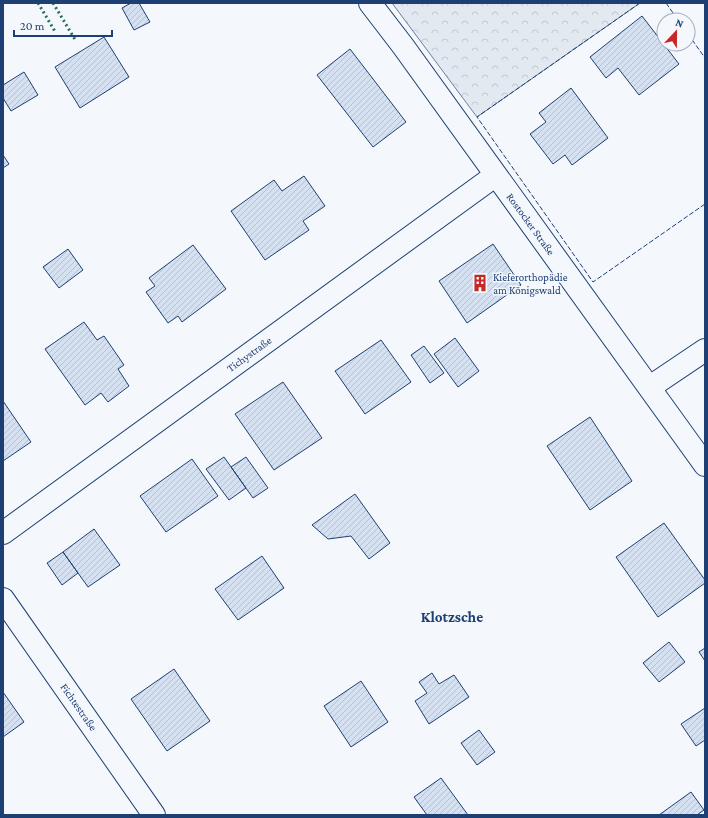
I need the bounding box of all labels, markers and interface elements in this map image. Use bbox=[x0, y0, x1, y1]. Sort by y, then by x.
scale bar bbox=[14, 12, 112, 38]
north arrow bbox=[656, 12, 696, 52]
text: N bbox=[674, 16, 686, 30]
text: 20 m bbox=[20, 19, 45, 33]
street label: Rostocker Straße bbox=[504, 191, 558, 258]
place label: Kieferorthopädie am Königswald bbox=[493, 271, 568, 297]
building icon: Kieferorthopädie am Königswald bbox=[470, 273, 490, 293]
street label: Tichystraße bbox=[224, 334, 274, 375]
district label: Klotzsche bbox=[421, 609, 483, 625]
street label: Fichtestraße bbox=[58, 681, 100, 733]

